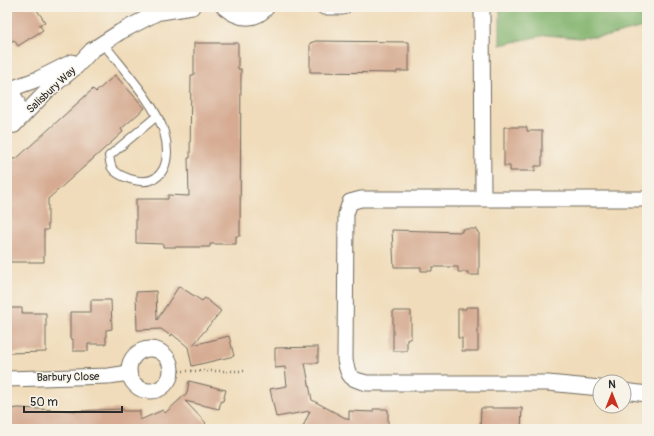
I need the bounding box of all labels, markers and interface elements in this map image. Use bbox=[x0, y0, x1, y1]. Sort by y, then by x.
street label: Salisbury Way bbox=[24, 64, 78, 116]
street label: Barbury Close bbox=[36, 370, 100, 384]
north arrow bbox=[592, 374, 632, 414]
text: N bbox=[608, 378, 616, 391]
scale bar bbox=[24, 388, 122, 414]
text: 50 m bbox=[30, 395, 58, 410]

